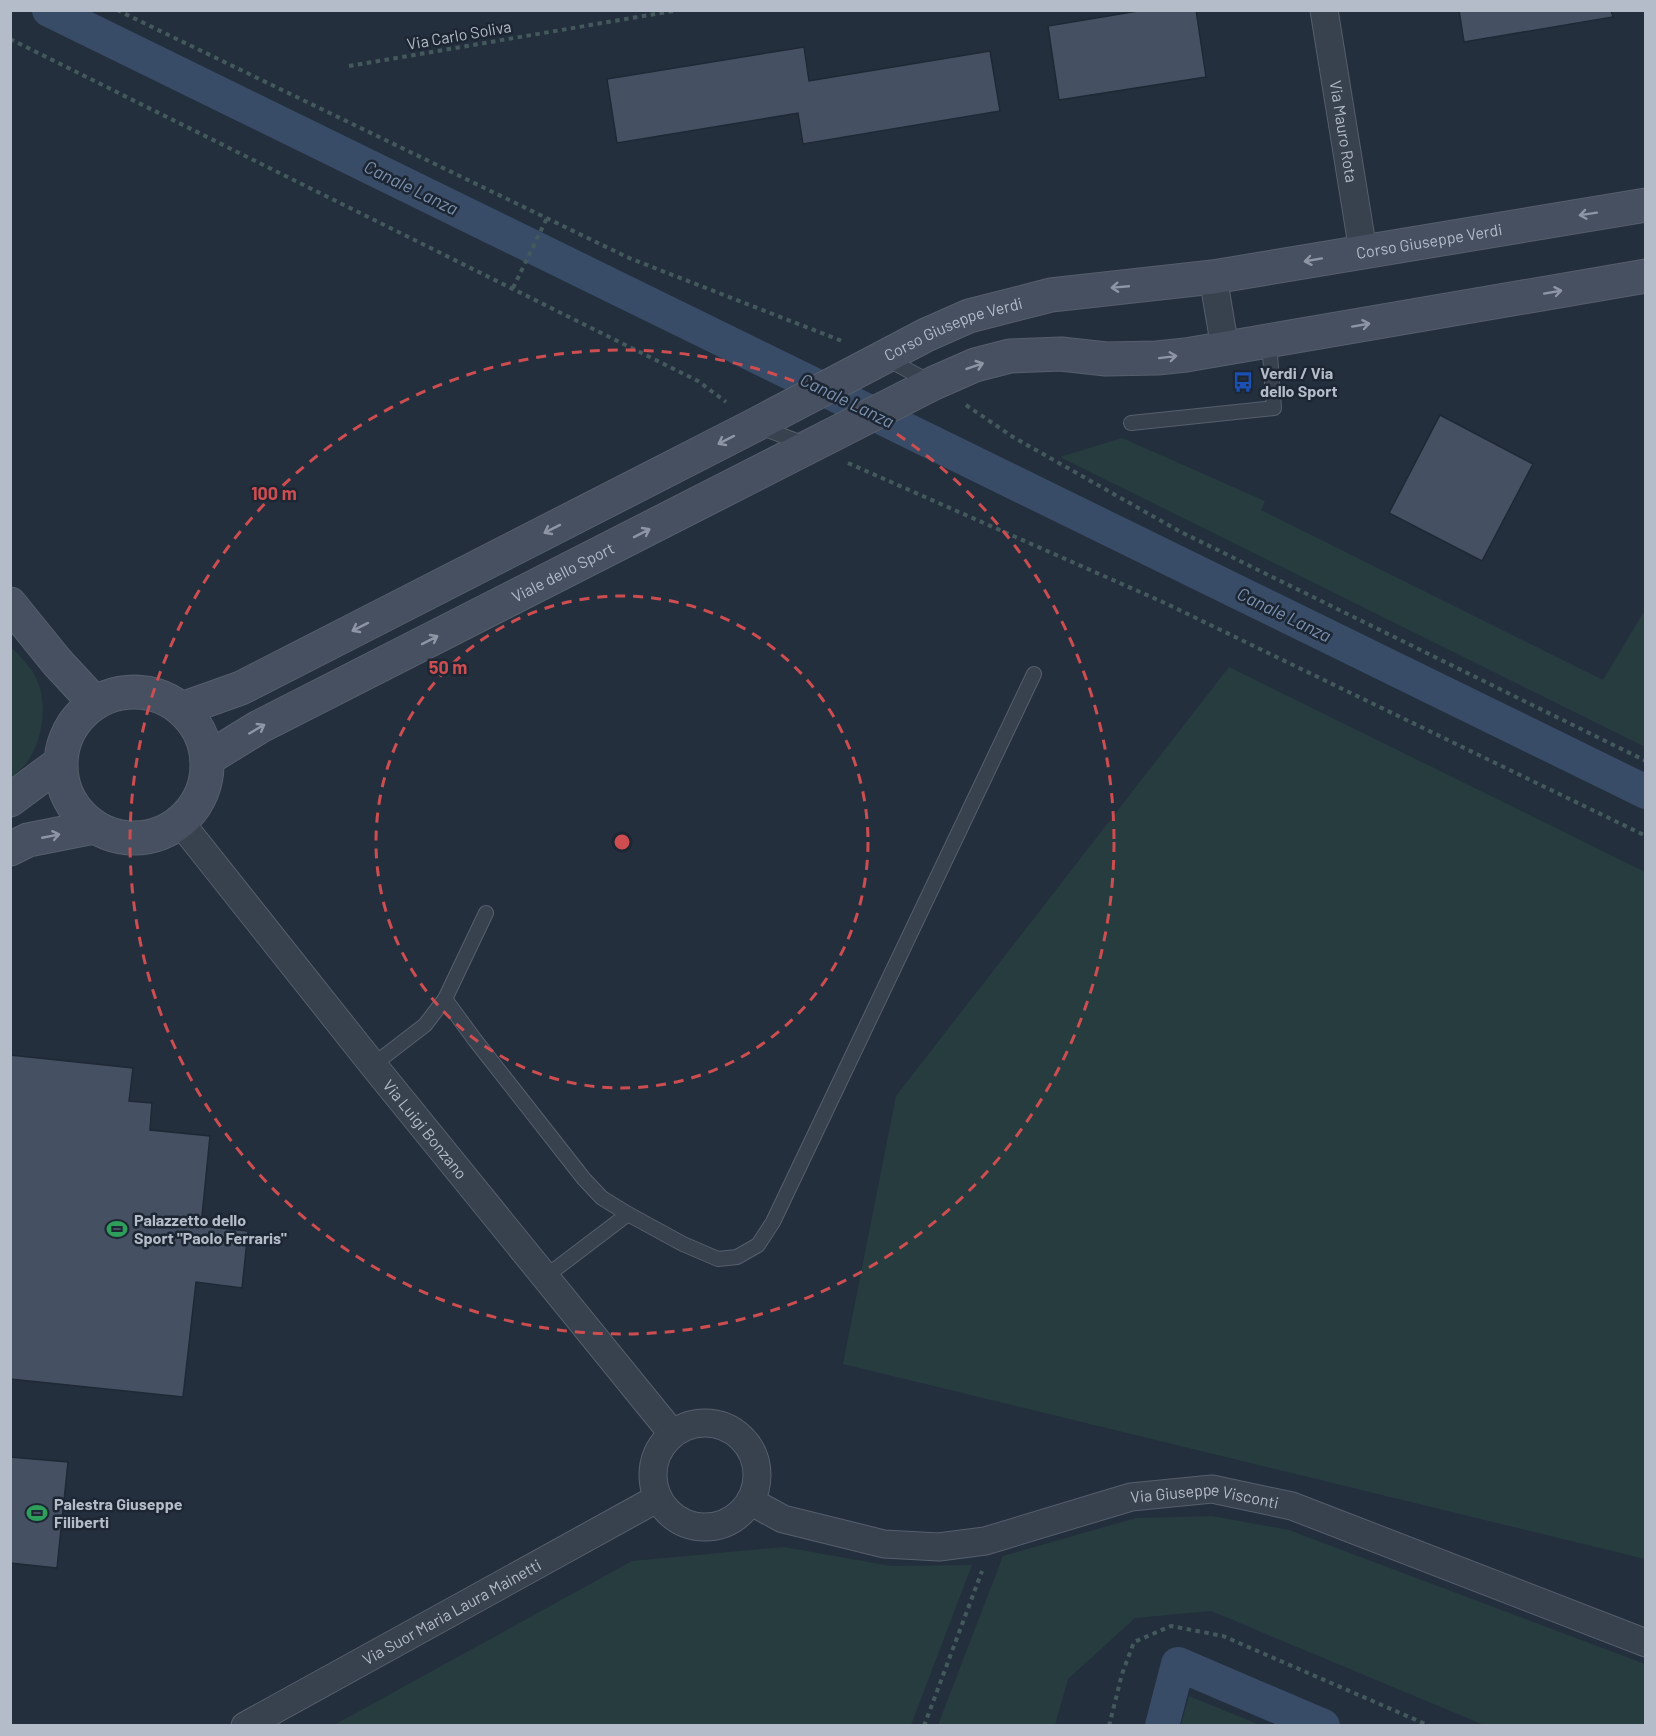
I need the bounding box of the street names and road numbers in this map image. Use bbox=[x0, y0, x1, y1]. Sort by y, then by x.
street label: Via Carlo Soliva bbox=[405, 16, 513, 53]
street label: Via Mauro Rota bbox=[1327, 79, 1362, 184]
street label: Corso Giuseppe Verdi bbox=[1355, 219, 1503, 262]
street label: Corso Giuseppe Verdi bbox=[881, 293, 1024, 364]
street label: Viale dello Sport bbox=[508, 538, 617, 606]
street label: Via Luigi Bonzano bbox=[380, 1075, 472, 1182]
street label: Via Giuseppe Visconti bbox=[1130, 1479, 1280, 1512]
street label: Via Suor Maria Laura Mainetti bbox=[359, 1555, 544, 1668]

